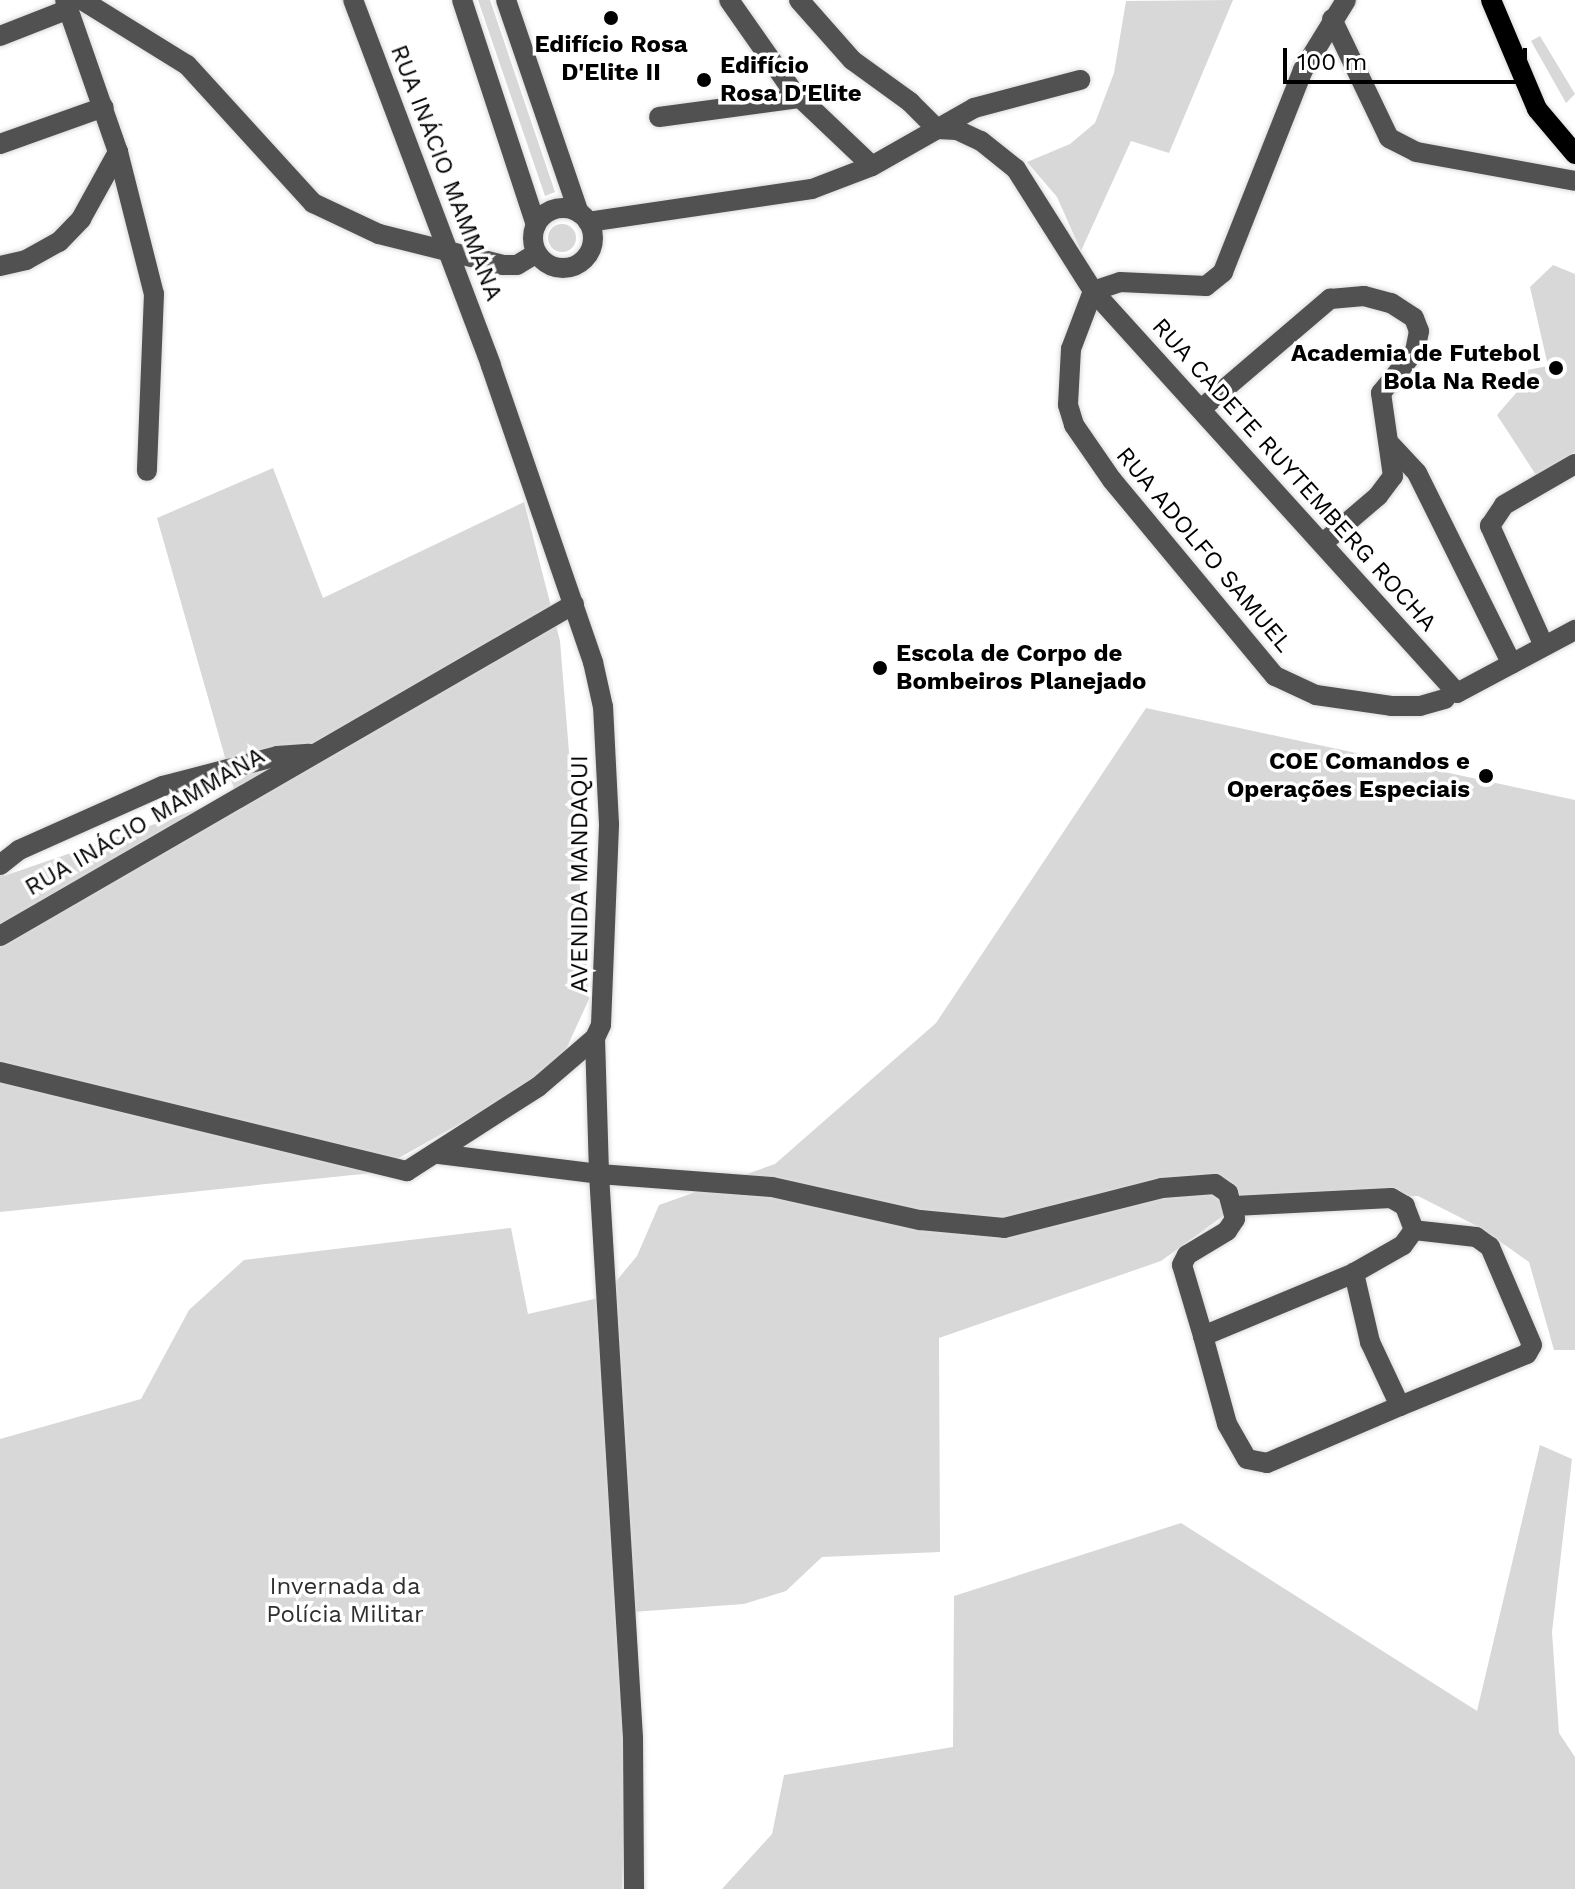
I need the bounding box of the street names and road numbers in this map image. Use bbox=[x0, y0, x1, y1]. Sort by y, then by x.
street label: RUA INÁCIO MAMMANA bbox=[384, 41, 508, 305]
street label: RUA CADETE RUYTEMBERG ROCHA bbox=[1145, 312, 1443, 638]
street label: RUA ADOLFO SAMUEL bbox=[1109, 441, 1299, 659]
street label: RUA INÁCIO MAMMANA bbox=[20, 741, 270, 903]
street label: AVENIDA MANDAQUI bbox=[566, 755, 594, 993]

